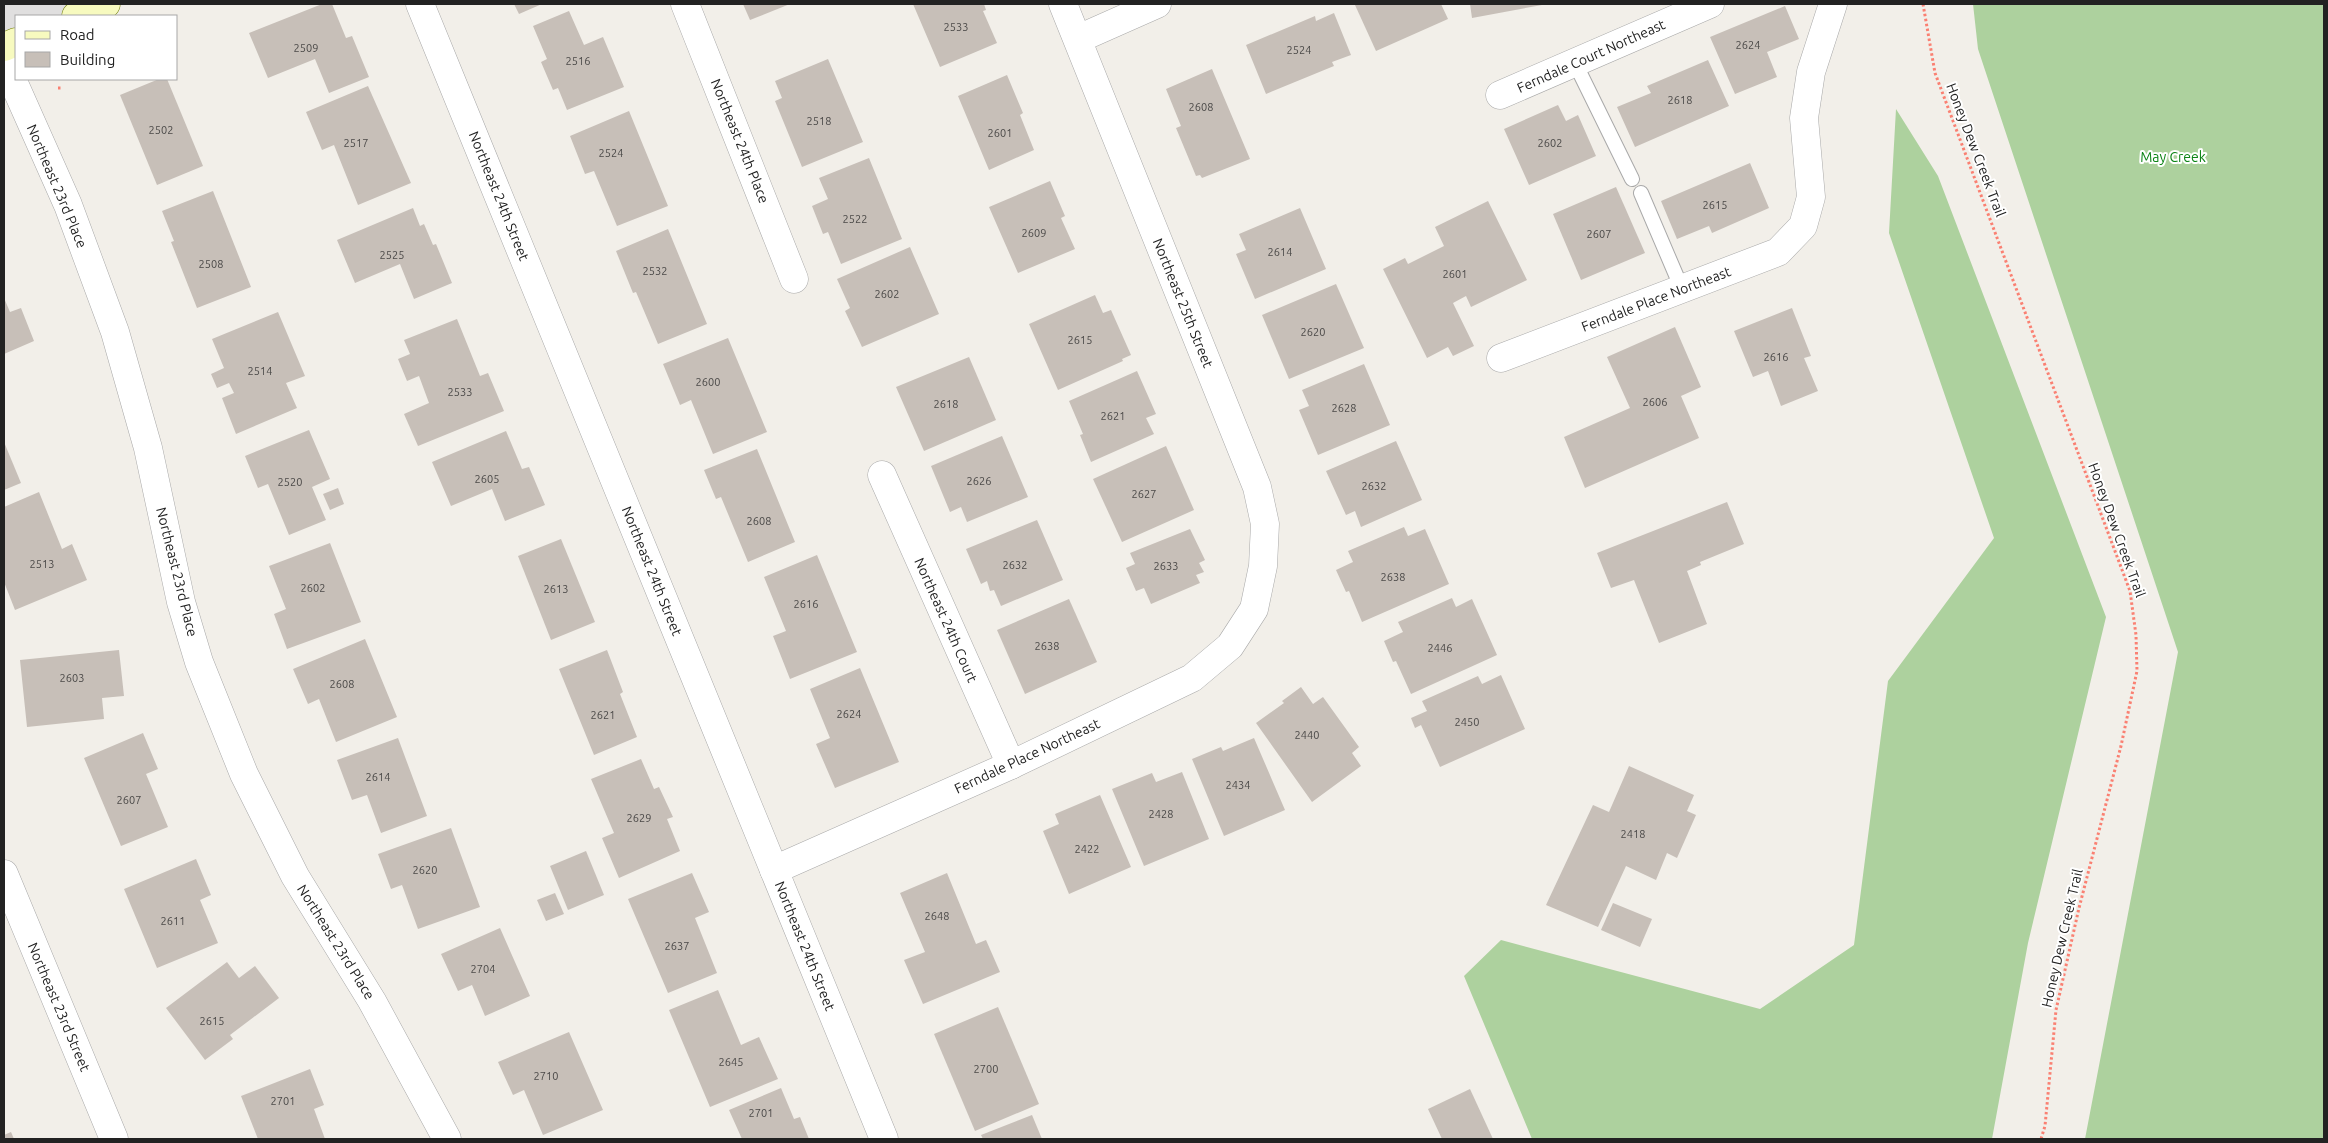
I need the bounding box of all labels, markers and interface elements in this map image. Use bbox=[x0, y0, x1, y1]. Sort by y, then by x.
legend bbox=[15, 15, 178, 80]
street label: Ferndale Court Northeast bbox=[1514, 16, 1668, 96]
house number: 2533 bbox=[944, 21, 968, 33]
text: Road bbox=[60, 26, 95, 43]
house number: 2624 bbox=[1736, 39, 1760, 51]
house number: 2509 bbox=[294, 42, 318, 54]
house number: 2524 bbox=[1287, 44, 1311, 56]
text: Building bbox=[60, 51, 115, 68]
house number: 2516 bbox=[566, 55, 590, 67]
street label: Northeast 24th Place bbox=[708, 77, 772, 205]
street label: Honey Dew Creek Trail bbox=[1943, 81, 2009, 219]
house number: 2618 bbox=[1668, 94, 1692, 106]
house number: 2608 bbox=[1189, 101, 1213, 113]
house number: 2518 bbox=[807, 115, 831, 127]
street label: Northeast 23rd Place bbox=[24, 122, 90, 250]
house number: 2502 bbox=[149, 124, 173, 136]
house number: 2601 bbox=[988, 127, 1012, 139]
street label: Northeast 24th Street bbox=[466, 129, 533, 264]
house number: 2517 bbox=[344, 137, 368, 149]
house number: 2602 bbox=[1538, 137, 1562, 149]
house number: 2524 bbox=[599, 147, 623, 159]
park label: May Creek bbox=[2140, 149, 2206, 165]
house number: 2615 bbox=[1703, 199, 1727, 211]
house number: 2522 bbox=[843, 213, 867, 225]
house number: 2609 bbox=[1022, 227, 1046, 239]
house number: 2607 bbox=[1587, 228, 1611, 240]
street label: Northeast 25th Street bbox=[1150, 236, 1217, 371]
house number: 2614 bbox=[1268, 246, 1292, 258]
house number: 2525 bbox=[380, 249, 404, 261]
house number: 2508 bbox=[199, 258, 223, 270]
street label: Ferndale Place Northeast bbox=[1579, 263, 1733, 335]
house number: 2532 bbox=[643, 265, 667, 277]
house number: 2601 bbox=[1443, 268, 1467, 280]
house number: 2602 bbox=[875, 288, 899, 300]
house number: 2620 bbox=[1301, 326, 1325, 338]
house number: 2615 bbox=[1068, 334, 1092, 346]
house number: 2616 bbox=[1764, 351, 1788, 363]
house number: 2514 bbox=[248, 365, 272, 377]
house number: 2600 bbox=[696, 376, 720, 388]
house number: 2533 bbox=[448, 386, 472, 398]
house number: 2606 bbox=[1643, 396, 1667, 408]
house number: 2618 bbox=[934, 398, 958, 410]
house number: 2628 bbox=[1332, 402, 1356, 414]
house number: 2621 bbox=[1101, 410, 1125, 422]
street label: Honey Dew Creek Trail bbox=[2085, 461, 2149, 600]
house number: 2605 bbox=[475, 473, 499, 485]
house number: 2626 bbox=[967, 475, 991, 487]
house number: 2520 bbox=[278, 476, 302, 488]
house number: 2632 bbox=[1362, 480, 1386, 492]
house number: 2627 bbox=[1132, 488, 1156, 500]
street label: Northeast 24th Street bbox=[619, 504, 686, 639]
street label: Northeast 23rd Place bbox=[153, 506, 201, 638]
house number: 2608 bbox=[747, 515, 771, 527]
street label: Northeast 24th Court bbox=[911, 555, 981, 685]
house number: 2513 bbox=[30, 558, 54, 570]
house number: 2632 bbox=[1003, 559, 1027, 571]
house number: 2633 bbox=[1154, 560, 1178, 572]
house number: 2638 bbox=[1381, 571, 1405, 583]
house number: 2602 bbox=[301, 582, 325, 594]
house number: 2613 bbox=[544, 583, 568, 595]
house number: 2616 bbox=[794, 598, 818, 610]
house number: 2638 bbox=[1035, 640, 1059, 652]
house number: 2446 bbox=[1428, 642, 1452, 654]
house number: 2603 bbox=[60, 672, 84, 684]
house number: 2608 bbox=[330, 678, 354, 690]
house number: 2624 bbox=[837, 708, 861, 720]
house number: 2621 bbox=[591, 709, 615, 721]
street label: Ferndale Place Northeast bbox=[952, 715, 1103, 797]
house number: 2450 bbox=[1455, 716, 1479, 728]
house number: 2440 bbox=[1295, 729, 1319, 741]
house number: 2614 bbox=[366, 771, 390, 783]
house number: 2434 bbox=[1226, 779, 1250, 791]
house number: 2607 bbox=[117, 794, 141, 806]
house number: 2428 bbox=[1149, 808, 1173, 820]
house number: 2629 bbox=[627, 812, 651, 824]
house number: 2418 bbox=[1621, 828, 1645, 840]
house number: 2422 bbox=[1075, 843, 1099, 855]
house number: 2620 bbox=[413, 864, 437, 876]
street label: Honey Dew Creek Trail bbox=[2038, 867, 2086, 1009]
street label: Northeast 24th Street bbox=[772, 879, 839, 1014]
street label: Northeast 23rd Place bbox=[294, 882, 378, 1002]
house number: 2648 bbox=[925, 910, 949, 922]
house number: 2611 bbox=[161, 915, 185, 927]
street label: Northeast 23rd Street bbox=[25, 940, 94, 1074]
house number: 2637 bbox=[665, 940, 689, 952]
house number: 2704 bbox=[471, 963, 495, 975]
house number: 2615 bbox=[200, 1015, 224, 1027]
house number: 2645 bbox=[719, 1056, 743, 1068]
house number: 2700 bbox=[974, 1063, 998, 1075]
house number: 2710 bbox=[534, 1070, 558, 1082]
house number: 2701 bbox=[271, 1095, 295, 1107]
house number: 2701 bbox=[749, 1107, 773, 1119]

